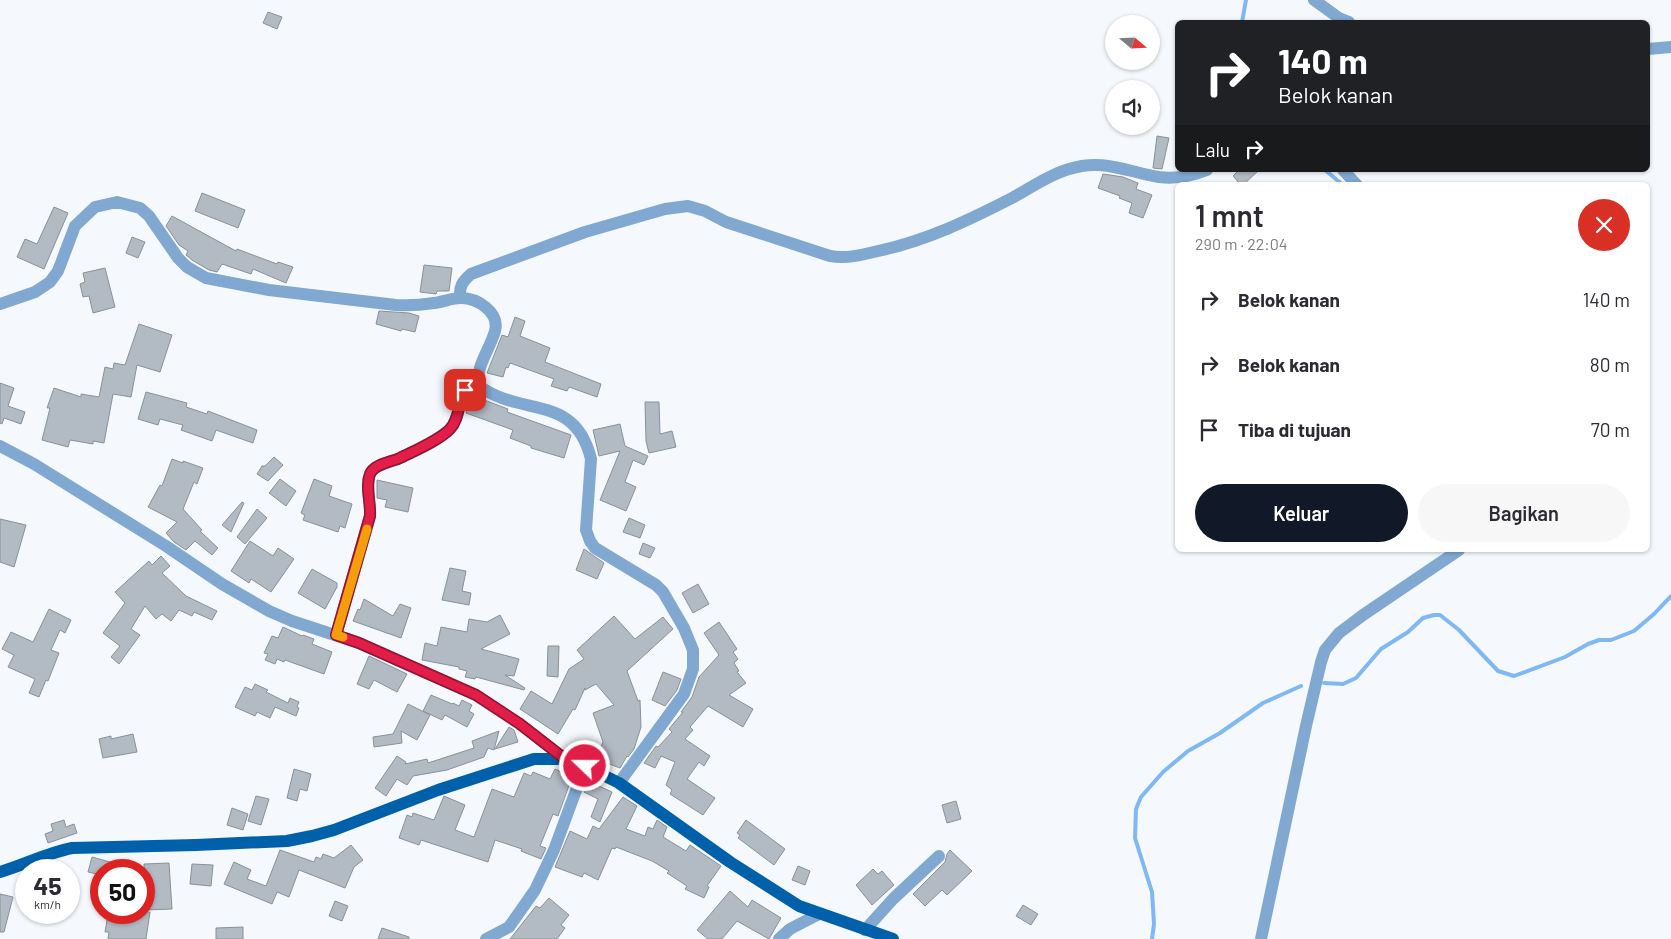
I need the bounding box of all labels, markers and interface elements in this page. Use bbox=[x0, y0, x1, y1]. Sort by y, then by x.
north arrow bbox=[1105, 15, 1160, 70]
map controls bbox=[1105, 15, 1160, 135]
text: 140 m bbox=[1278, 39, 1368, 81]
icon: right bbox=[1195, 40, 1260, 105]
button: sound bbox=[1105, 80, 1160, 135]
text: Belok kanan bbox=[1278, 81, 1393, 107]
icon: right bbox=[1240, 135, 1268, 163]
text: Lalu bbox=[1195, 138, 1230, 161]
text: 1 mnt bbox=[1195, 197, 1264, 233]
button: close bbox=[1578, 199, 1630, 251]
text: 290 m · 22:04 bbox=[1195, 234, 1288, 253]
icon: right bbox=[1195, 286, 1223, 314]
text: Belok kanan bbox=[1238, 288, 1340, 311]
text: 140 m bbox=[1583, 288, 1630, 311]
icon: right bbox=[1195, 351, 1223, 379]
text: Belok kanan bbox=[1238, 353, 1340, 376]
text: 80 m bbox=[1590, 353, 1630, 376]
pin bbox=[444, 369, 486, 411]
icon: arrive bbox=[451, 376, 479, 404]
icon: arrive bbox=[1195, 416, 1223, 444]
text: Tiba di tujuan bbox=[1238, 418, 1351, 441]
text: 70 m bbox=[1591, 418, 1630, 441]
button: Keluar bbox=[1195, 484, 1408, 542]
button: Bagikan bbox=[1418, 484, 1630, 542]
position arrow bbox=[558, 739, 610, 791]
speed limit sign: 50 bbox=[90, 859, 155, 924]
text: 45 bbox=[33, 870, 62, 900]
text: km/h bbox=[34, 897, 61, 911]

